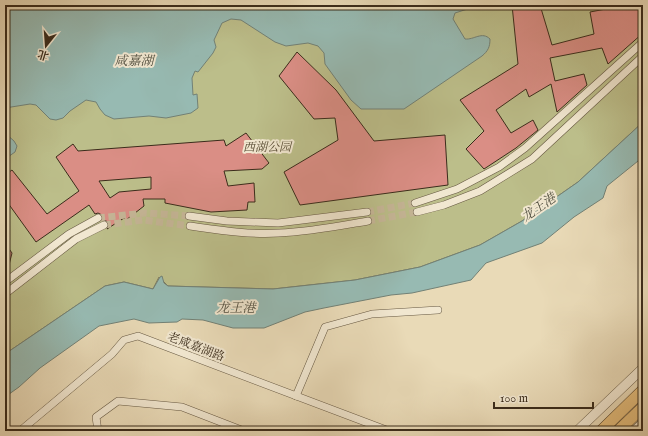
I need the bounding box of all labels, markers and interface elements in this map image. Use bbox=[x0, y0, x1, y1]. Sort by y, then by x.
north arrow bbox=[26, 26, 66, 66]
text: 北 bbox=[36, 46, 51, 63]
water label: 咸嘉湖 bbox=[114, 53, 155, 70]
park label: 西湖公园 bbox=[243, 140, 293, 155]
water label: 龙王港 bbox=[518, 189, 561, 226]
water label: 龙王港 bbox=[216, 300, 257, 317]
street label: 老咸嘉湖路 bbox=[165, 329, 227, 365]
scale bar bbox=[494, 384, 593, 410]
text: 100 m bbox=[500, 391, 528, 406]

